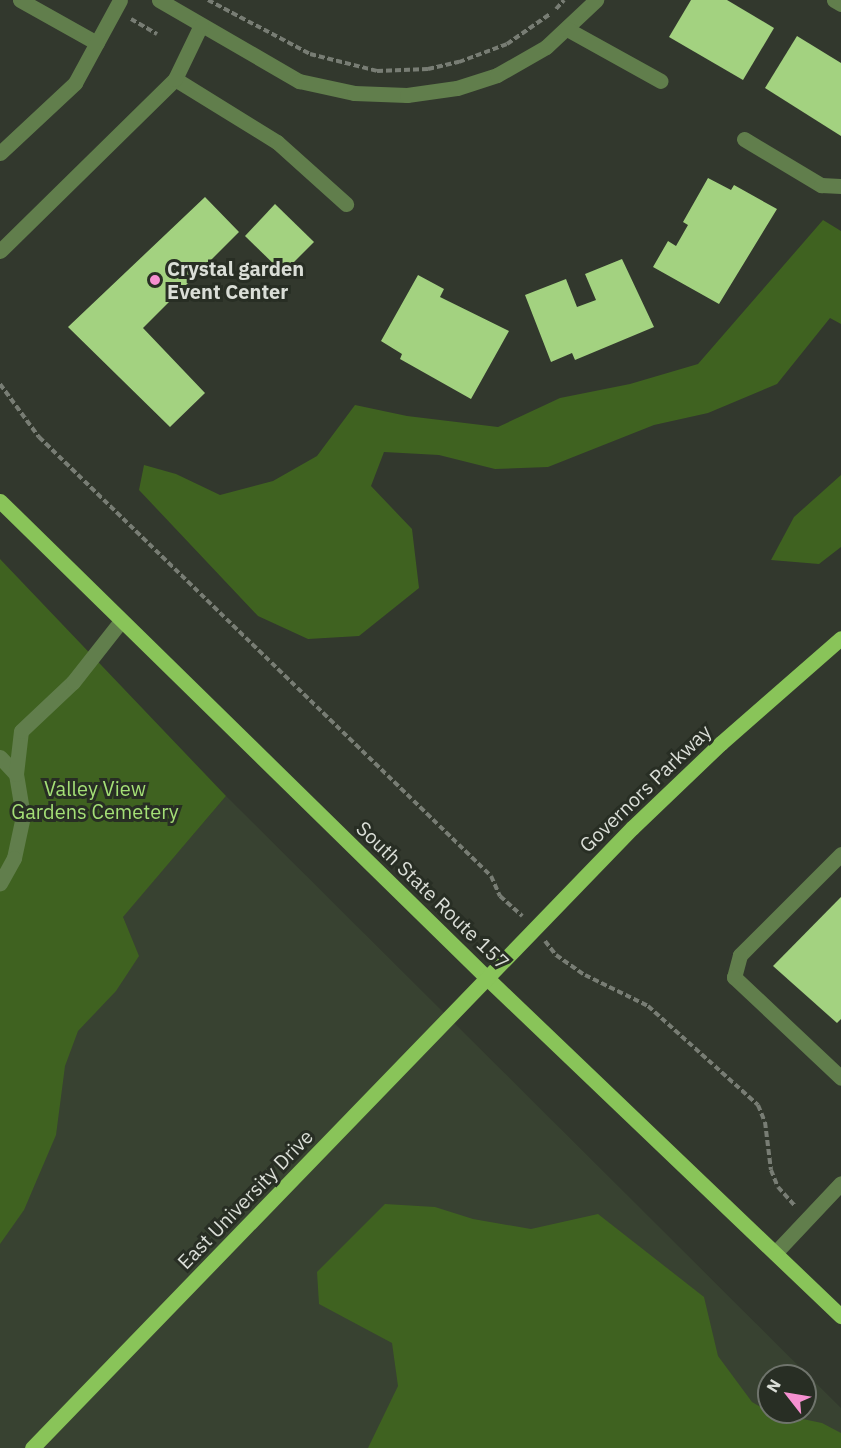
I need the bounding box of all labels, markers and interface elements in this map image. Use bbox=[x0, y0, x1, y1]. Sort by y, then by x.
place label: Crystal garden Event Center bbox=[167, 256, 304, 303]
marker: Crystal garden Event Center bbox=[148, 273, 162, 287]
street label: Governors Parkway bbox=[574, 719, 716, 857]
park label: Valley View Gardens Cemetery bbox=[11, 776, 179, 823]
street label: South State Route 157 bbox=[352, 816, 514, 974]
street label: East University Drive bbox=[172, 1124, 318, 1274]
north arrow bbox=[757, 1364, 817, 1424]
text: N bbox=[762, 1376, 785, 1396]

